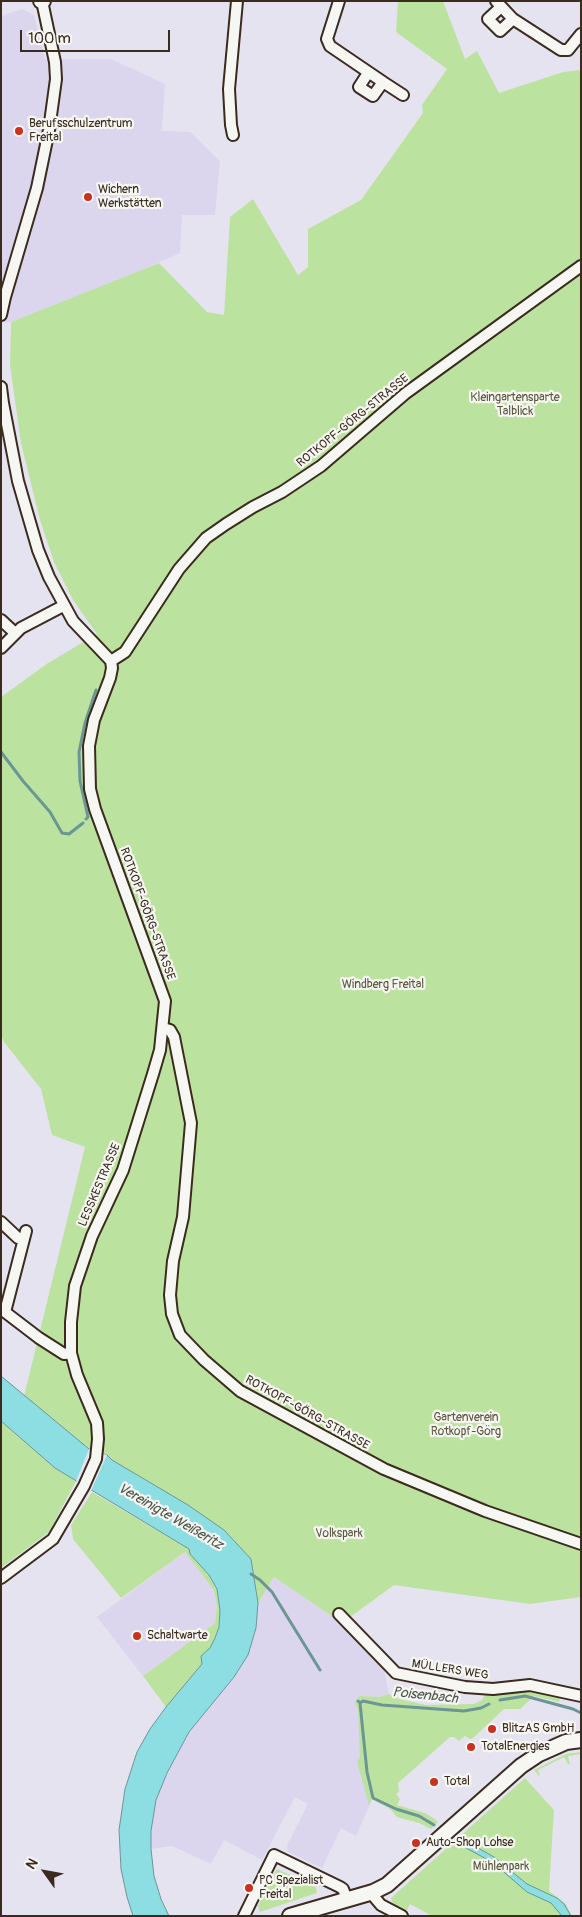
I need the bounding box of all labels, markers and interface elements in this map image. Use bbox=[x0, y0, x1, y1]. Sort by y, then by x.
scale bar bbox=[22, 20, 172, 52]
text: 100 m bbox=[28, 29, 71, 48]
place label: Berufsschulzentrum Freital bbox=[29, 117, 132, 145]
marker: Berufsschulzentrum Freital bbox=[13, 125, 25, 137]
place label: Wichern Werkstätten bbox=[98, 183, 162, 211]
marker: Wichern Werkstätten bbox=[82, 191, 94, 203]
street label: ROTKOPF-GÖRG-STRASSE bbox=[294, 371, 412, 471]
park label: Kleingartensparte Talblick bbox=[470, 391, 560, 419]
street label: ROTKOPF-GÖRG-STRASSE bbox=[116, 846, 178, 982]
park label: Windberg Freital bbox=[342, 978, 424, 992]
street label: LESSKESTRASSE bbox=[76, 1141, 124, 1229]
street label: ROTKOPF-GÖRG-STRASSE bbox=[242, 1373, 372, 1453]
park label: Gartenverein Rotkopf-Görg bbox=[431, 1411, 501, 1439]
water label: Vereinigte Weißeritz bbox=[114, 1480, 226, 1554]
park label: Volkspark bbox=[315, 1527, 363, 1541]
place label: Schaltwarte bbox=[147, 1629, 208, 1643]
marker: Schaltwarte bbox=[131, 1630, 143, 1642]
street label: MÜLLERS WEG bbox=[411, 1657, 489, 1683]
water label: Poisenbach bbox=[391, 1684, 459, 1708]
place label: BlitzAS GmbH bbox=[502, 1722, 574, 1736]
marker: BlitzAS GmbH bbox=[486, 1723, 498, 1735]
place label: TotalEnergies bbox=[481, 1740, 550, 1754]
marker: TotalEnergies bbox=[465, 1741, 477, 1753]
place label: Total bbox=[444, 1775, 470, 1789]
marker: Total bbox=[428, 1776, 440, 1788]
place label: Auto-Shop Lohse bbox=[426, 1836, 513, 1850]
marker: Auto-Shop Lohse bbox=[410, 1837, 422, 1849]
north arrow bbox=[20, 1847, 70, 1897]
text: N bbox=[22, 1855, 42, 1872]
park label: Mühlenpark bbox=[473, 1860, 529, 1874]
place label: PC Spezialist Freital bbox=[259, 1874, 323, 1902]
marker: PC Spezialist Freital bbox=[243, 1882, 255, 1894]

